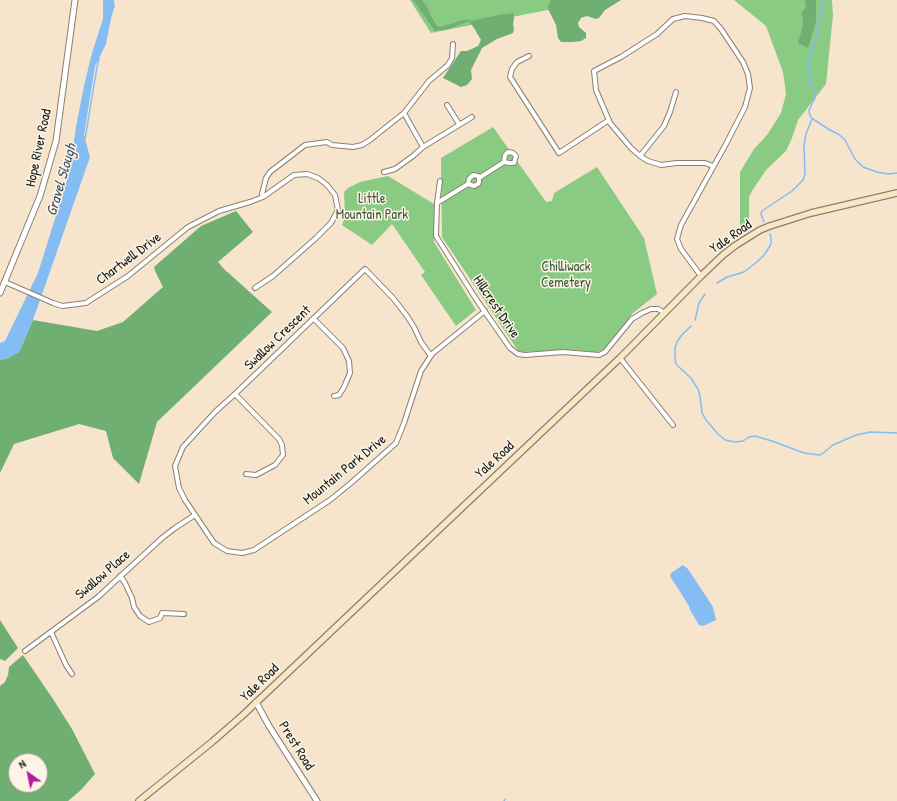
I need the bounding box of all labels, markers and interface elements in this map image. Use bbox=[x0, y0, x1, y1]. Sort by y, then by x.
street label: Hope River Road bbox=[23, 108, 55, 188]
water label: Gravel Slough bbox=[43, 142, 81, 218]
park label: Little Mountain Park bbox=[336, 191, 408, 224]
street label: Yale Road bbox=[707, 217, 755, 257]
street label: Chartwell Drive bbox=[93, 229, 165, 289]
park label: Chilliwack Cemetery bbox=[541, 259, 591, 292]
street label: Hillcrest Drive bbox=[469, 273, 523, 341]
street label: Swallow Crescent bbox=[241, 302, 315, 374]
street label: Mountain Park Drive bbox=[300, 431, 390, 509]
street label: Yale Road bbox=[472, 438, 518, 482]
street label: Swallow Place bbox=[72, 547, 134, 603]
street label: Yale Road bbox=[237, 661, 283, 705]
street label: Prest Road bbox=[275, 719, 317, 773]
north arrow bbox=[8, 753, 48, 793]
text: N bbox=[16, 756, 28, 771]

